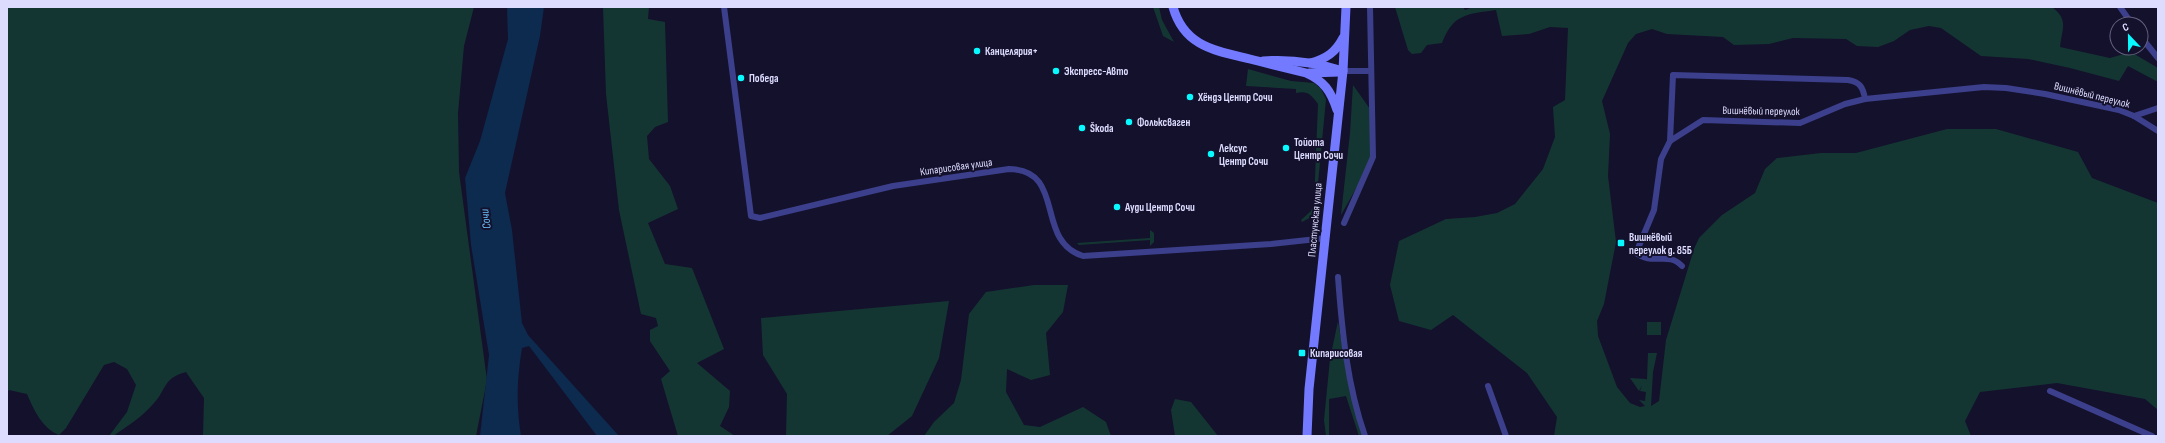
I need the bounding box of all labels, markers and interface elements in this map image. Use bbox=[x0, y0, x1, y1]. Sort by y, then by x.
north arrow bbox=[2109, 16, 2149, 56]
text: С bbox=[2120, 20, 2131, 34]
place label: Канцелярия+ bbox=[985, 45, 1038, 58]
marker: Канцелярия+ bbox=[972, 46, 982, 56]
place label: Экспресс-Авто bbox=[1064, 65, 1128, 78]
marker: Экспресс-Авто bbox=[1051, 66, 1061, 76]
place label: Победа bbox=[749, 72, 779, 85]
marker: Победа bbox=[736, 73, 746, 83]
street label: Вишнёвый переулок bbox=[2053, 79, 2132, 111]
place label: Хёндэ Центр Сочи bbox=[1197, 91, 1273, 104]
marker: Хёндэ Центр Сочи bbox=[1185, 92, 1195, 102]
street label: Вишнёвый переулок bbox=[1722, 104, 1801, 118]
place label: Фольксваген bbox=[1137, 116, 1190, 129]
marker: Фольксваген bbox=[1124, 117, 1134, 127]
place label: Škoda bbox=[1090, 121, 1114, 135]
marker: Škoda bbox=[1077, 123, 1087, 133]
place label: Тойота Центр Сочи bbox=[1294, 136, 1343, 162]
place label: Лексус Центр Сочи bbox=[1218, 142, 1268, 168]
marker: Тойота Центр Сочи bbox=[1281, 143, 1291, 153]
marker: Лексус Центр Сочи bbox=[1206, 149, 1216, 159]
street label: Кипарисовая улица bbox=[919, 155, 993, 179]
street label: Пластунская улица bbox=[1305, 182, 1325, 258]
place label: Ауди Центр Сочи bbox=[1124, 201, 1195, 214]
marker: Ауди Центр Сочи bbox=[1112, 202, 1122, 212]
water label: Сочи bbox=[477, 208, 495, 230]
place label: Вишнёвый переулок д. 85Б bbox=[1629, 231, 1692, 257]
marker: Вишнёвый переулок д. 85Б bbox=[1616, 238, 1626, 248]
place label: Кипарисовая bbox=[1310, 347, 1363, 360]
marker: Кипарисовая bbox=[1297, 348, 1307, 358]

